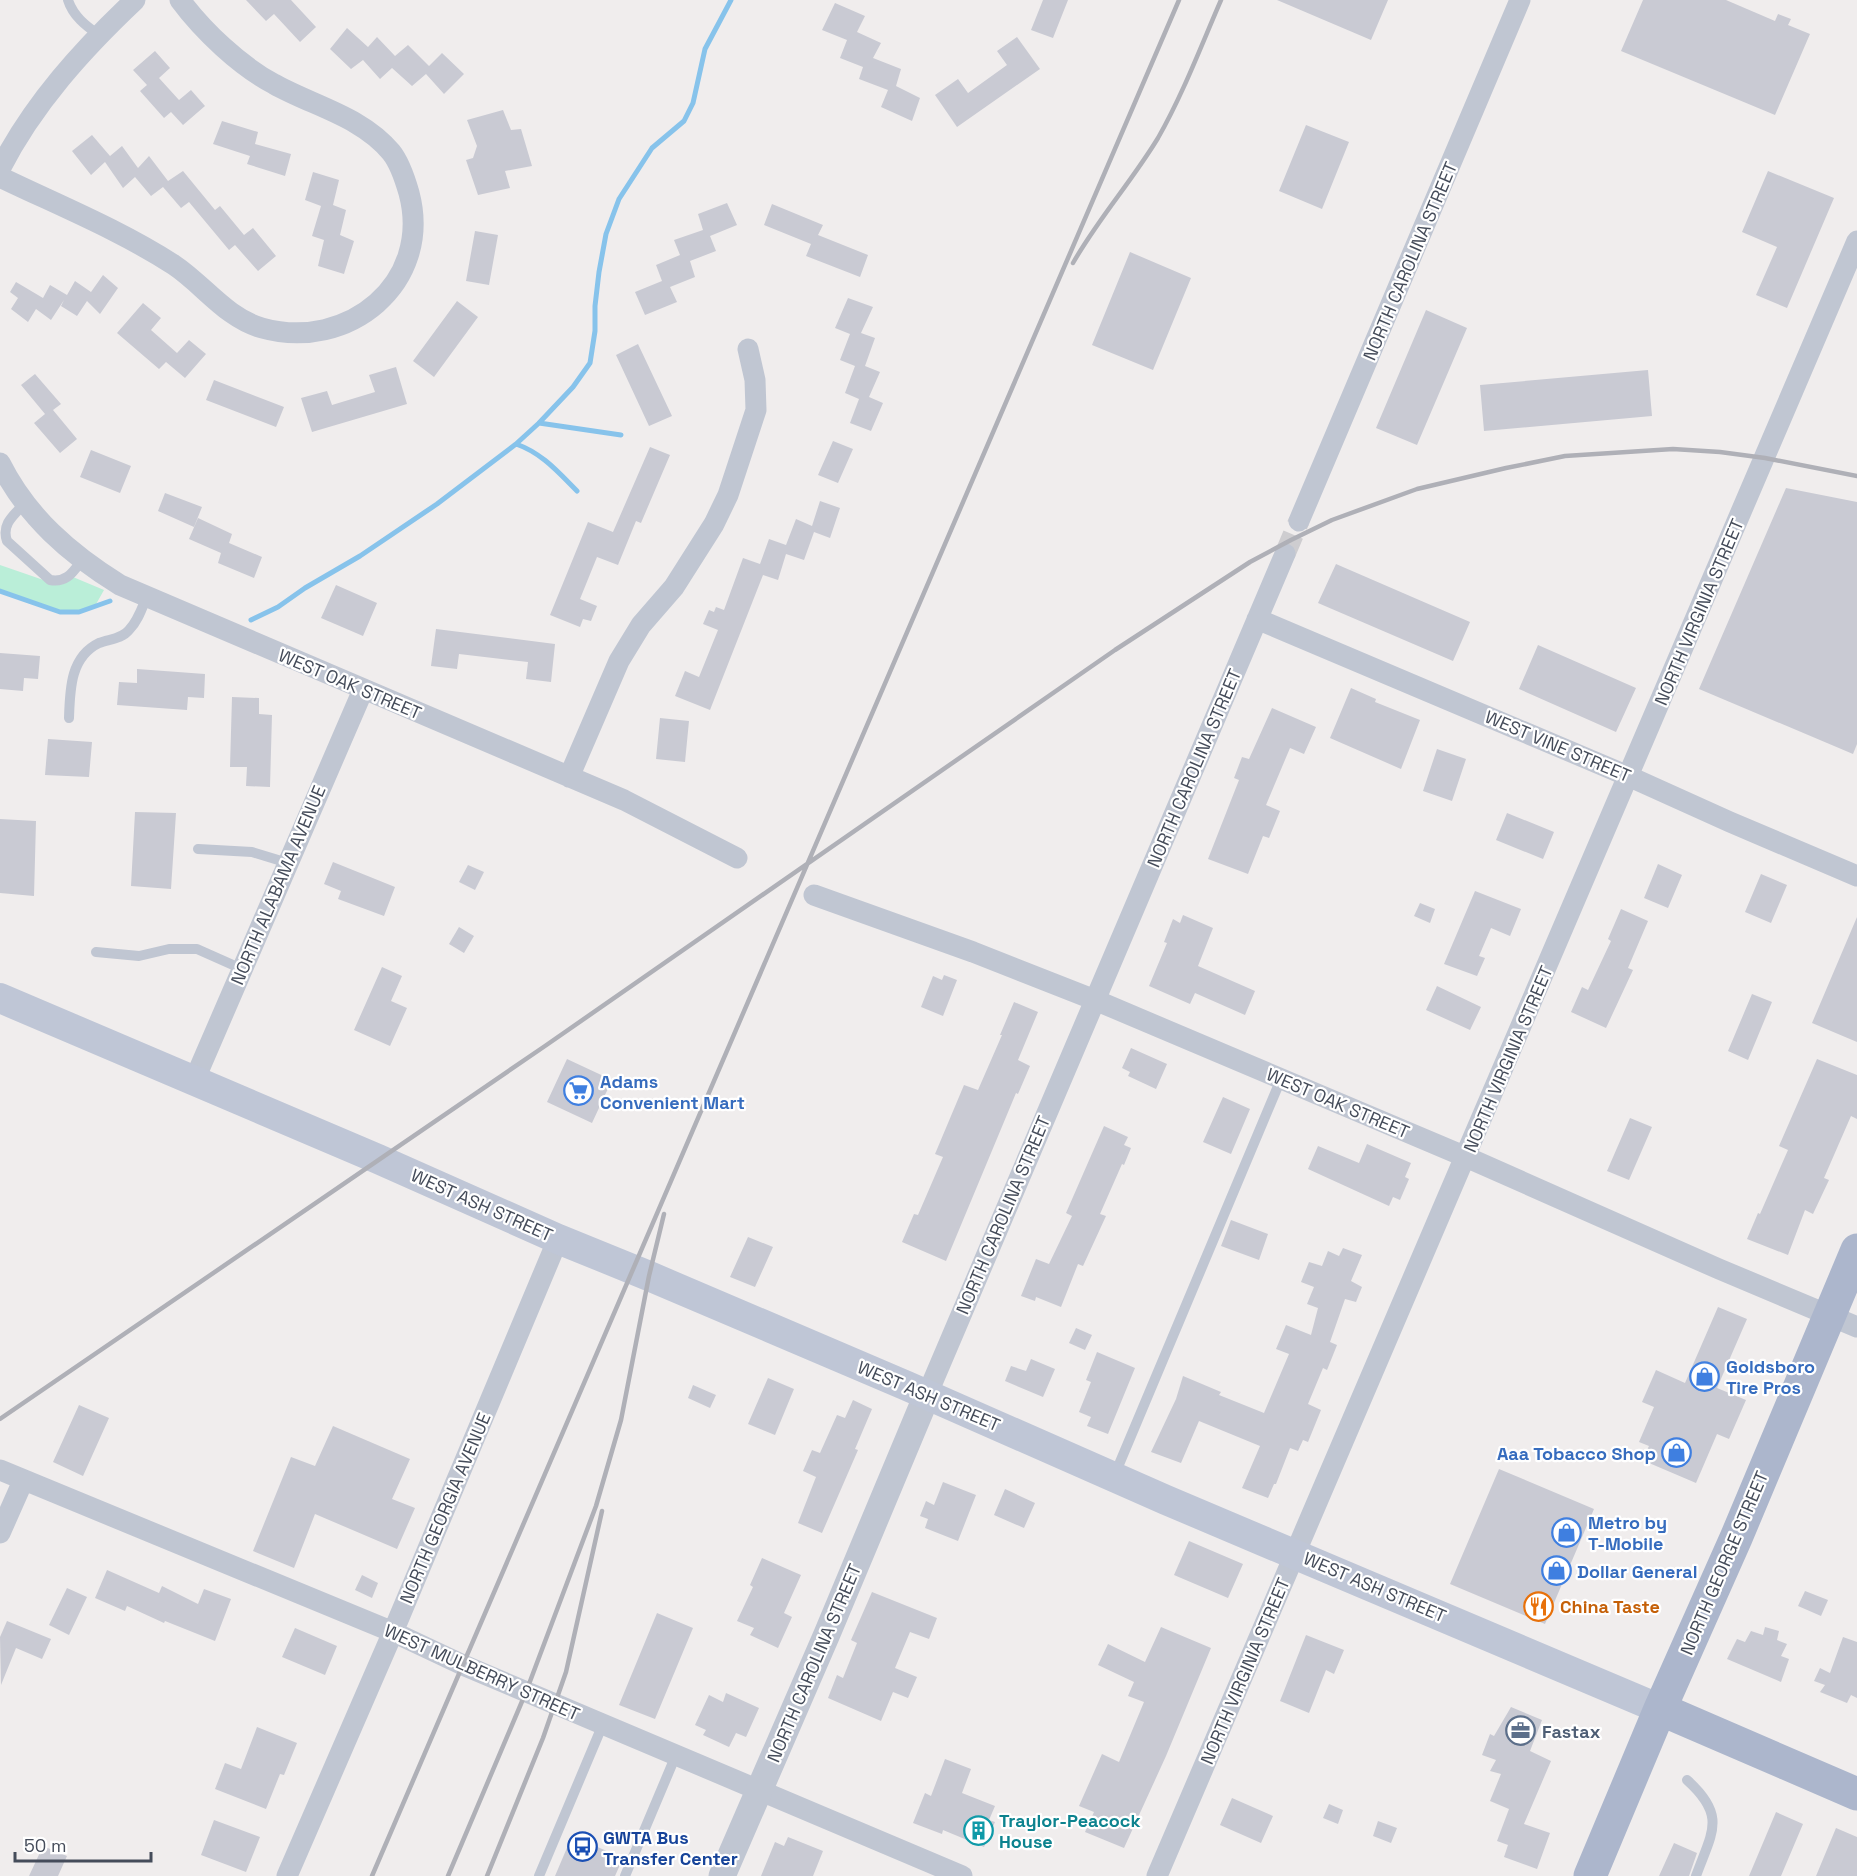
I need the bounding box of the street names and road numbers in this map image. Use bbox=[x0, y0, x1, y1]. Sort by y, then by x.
street label: NORTH CAROLINA STREET bbox=[1358, 158, 1462, 364]
street label: NORTH VIRGINIA STREET bbox=[1649, 515, 1749, 709]
street label: WEST OAK STREET bbox=[275, 643, 425, 725]
street label: NORTH CAROLINA STREET bbox=[1142, 665, 1246, 871]
street label: WEST VINE STREET bbox=[1482, 705, 1635, 787]
street label: NORTH ALABAMA AVENUE bbox=[226, 782, 330, 988]
street label: NORTH VIRGINIA STREET bbox=[1458, 962, 1558, 1156]
street label: WEST OAK STREET bbox=[1263, 1062, 1413, 1144]
street label: NORTH CAROLINA STREET bbox=[951, 1112, 1055, 1318]
street label: WEST ASH STREET bbox=[407, 1163, 557, 1247]
street label: WEST ASH STREET bbox=[854, 1356, 1004, 1437]
street label: NORTH GEORGIA AVENUE bbox=[394, 1409, 496, 1607]
street label: NORTH GEORGE STREET bbox=[1675, 1467, 1773, 1658]
street label: WEST ASH STREET bbox=[1300, 1547, 1450, 1628]
street label: NORTH CAROLINA STREET bbox=[762, 1560, 866, 1766]
street label: NORTH VIRGINIA STREET bbox=[1195, 1574, 1295, 1768]
street label: WEST MULBERRY STREET bbox=[381, 1618, 584, 1726]

